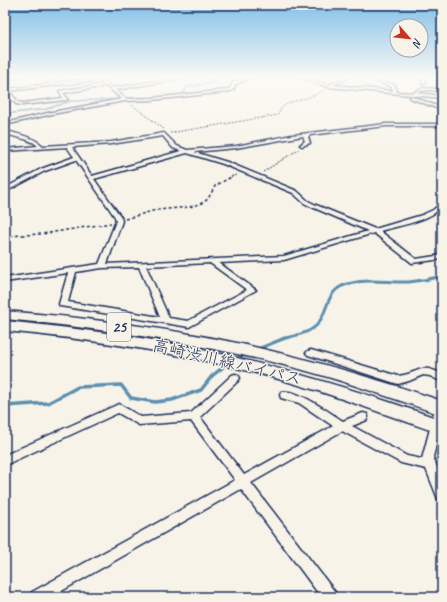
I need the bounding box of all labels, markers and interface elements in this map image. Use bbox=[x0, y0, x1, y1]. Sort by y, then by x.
north arrow bbox=[389, 18, 429, 58]
text: N bbox=[409, 36, 426, 51]
road number: 25 bbox=[107, 313, 131, 341]
street label: 高崎渋川線バイパス bbox=[150, 335, 304, 389]

